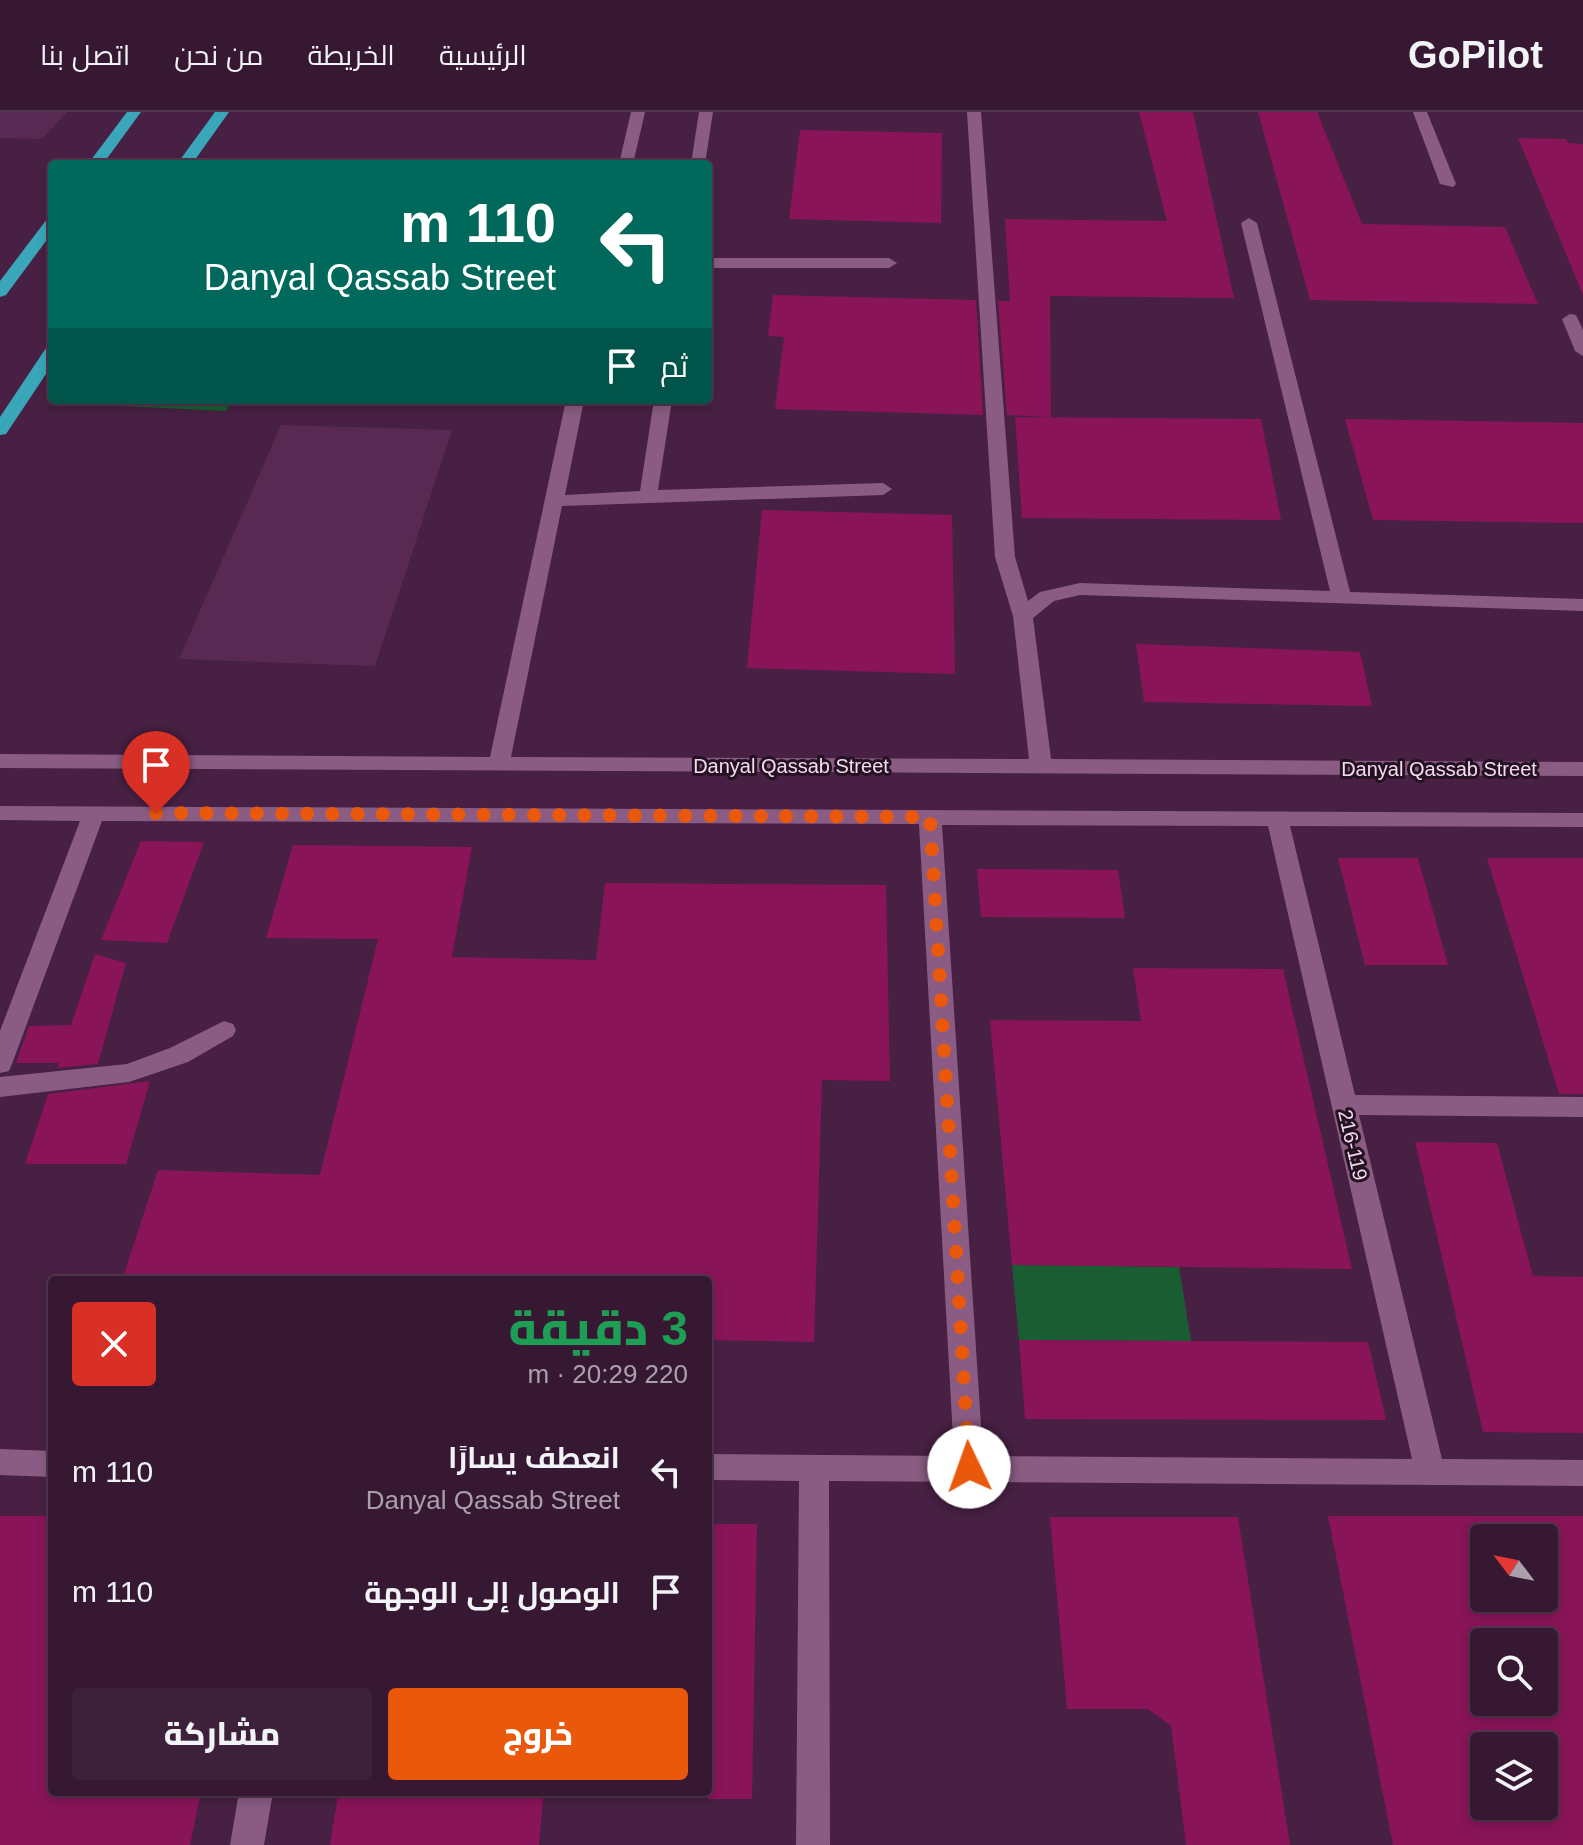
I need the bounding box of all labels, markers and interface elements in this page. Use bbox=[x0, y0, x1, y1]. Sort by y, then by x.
text: GoPilot bbox=[1408, 34, 1543, 76]
text: اتصل بنا bbox=[40, 40, 130, 71]
text: من نحن bbox=[174, 40, 263, 71]
text: الخريطة bbox=[307, 40, 395, 71]
text: الرئيسية bbox=[439, 40, 527, 71]
text: 110 m bbox=[400, 191, 556, 254]
icon: left bbox=[584, 192, 688, 296]
text: Danyal Qassab Street bbox=[204, 257, 556, 298]
icon: arrive bbox=[600, 344, 644, 388]
text: ثم bbox=[660, 350, 688, 383]
pin bbox=[122, 731, 190, 813]
icon: arrive bbox=[134, 743, 178, 787]
street label: Danyal Qassab Street bbox=[693, 755, 889, 777]
street label: Danyal Qassab Street bbox=[1341, 758, 1537, 780]
street label: 216-119 bbox=[1334, 1107, 1372, 1183]
button: close bbox=[72, 1302, 156, 1386]
text: 3 دقيقة bbox=[509, 1302, 688, 1355]
text: 220 m · 20:29 bbox=[528, 1359, 688, 1389]
position arrow bbox=[927, 1425, 1011, 1509]
text: انعطف يسارًا bbox=[448, 1441, 620, 1474]
icon: left bbox=[644, 1450, 688, 1494]
text: 110 m bbox=[72, 1455, 153, 1488]
text: Danyal Qassab Street bbox=[366, 1485, 620, 1515]
north arrow bbox=[1470, 1524, 1558, 1612]
map controls bbox=[1470, 1524, 1558, 1820]
icon: arrive bbox=[644, 1570, 688, 1614]
text: 110 m bbox=[72, 1575, 153, 1608]
text: الوصول إلى الوجهة bbox=[364, 1576, 620, 1609]
button: search bbox=[1470, 1628, 1558, 1716]
button: مشاركة bbox=[72, 1688, 372, 1780]
button: خروج bbox=[388, 1688, 688, 1780]
button: layers bbox=[1470, 1732, 1558, 1820]

